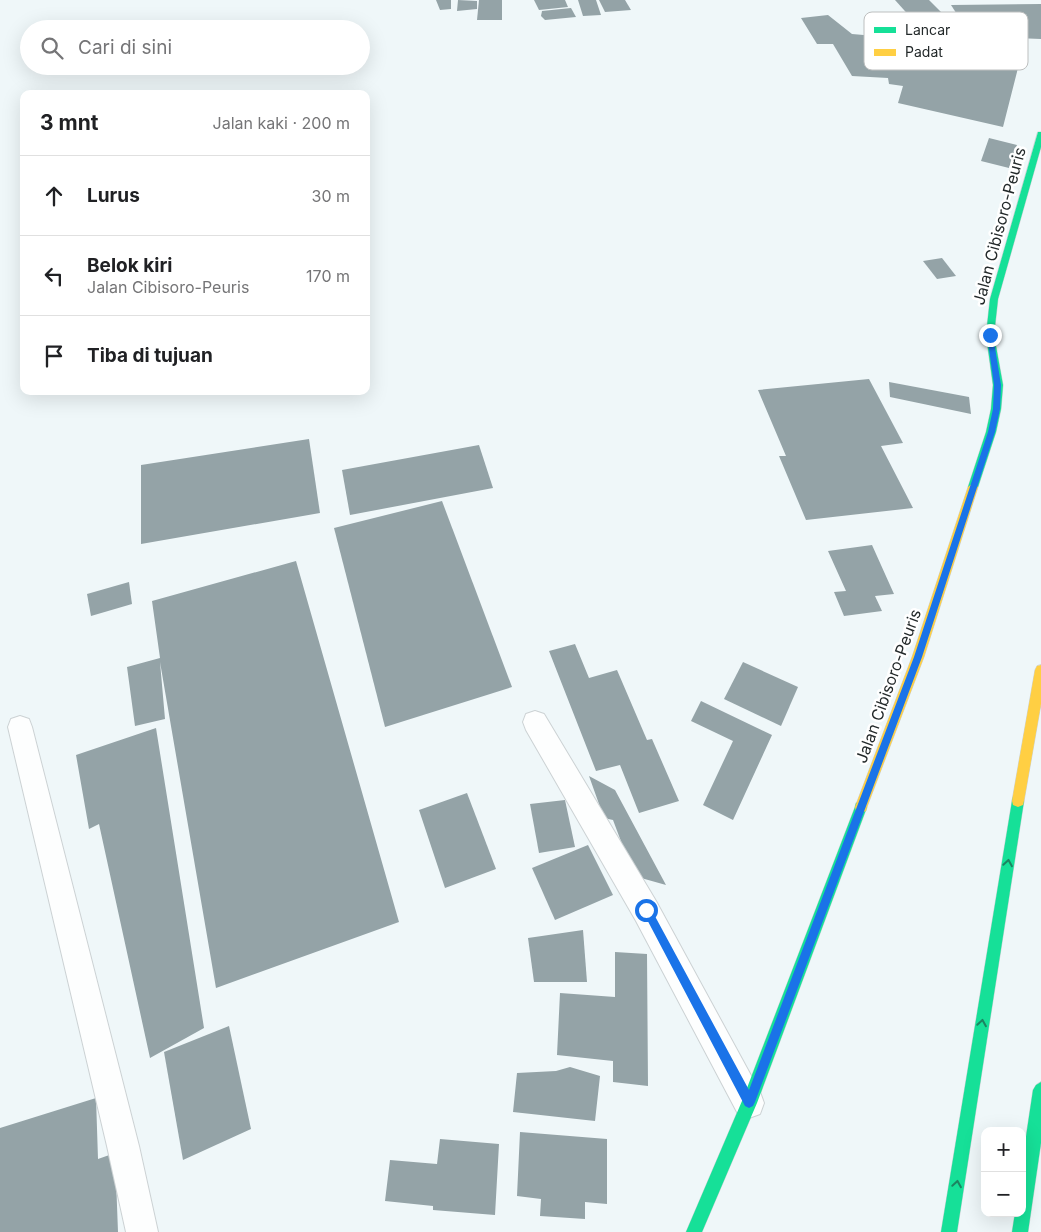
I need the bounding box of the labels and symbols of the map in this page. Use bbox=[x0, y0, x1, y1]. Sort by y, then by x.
legend bbox=[864, 12, 1028, 70]
text: Lancar bbox=[905, 21, 950, 38]
text: Padat bbox=[905, 43, 943, 60]
street label: Jalan Cibisoro-Peuris bbox=[968, 145, 1030, 307]
route end bbox=[979, 324, 1002, 347]
street label: Jalan Cibisoro-Peuris bbox=[851, 606, 925, 766]
one-way arrow bbox=[1002, 858, 1012, 867]
route start bbox=[635, 899, 658, 922]
one-way arrow bbox=[977, 1019, 987, 1028]
one-way arrow bbox=[951, 1179, 962, 1187]

